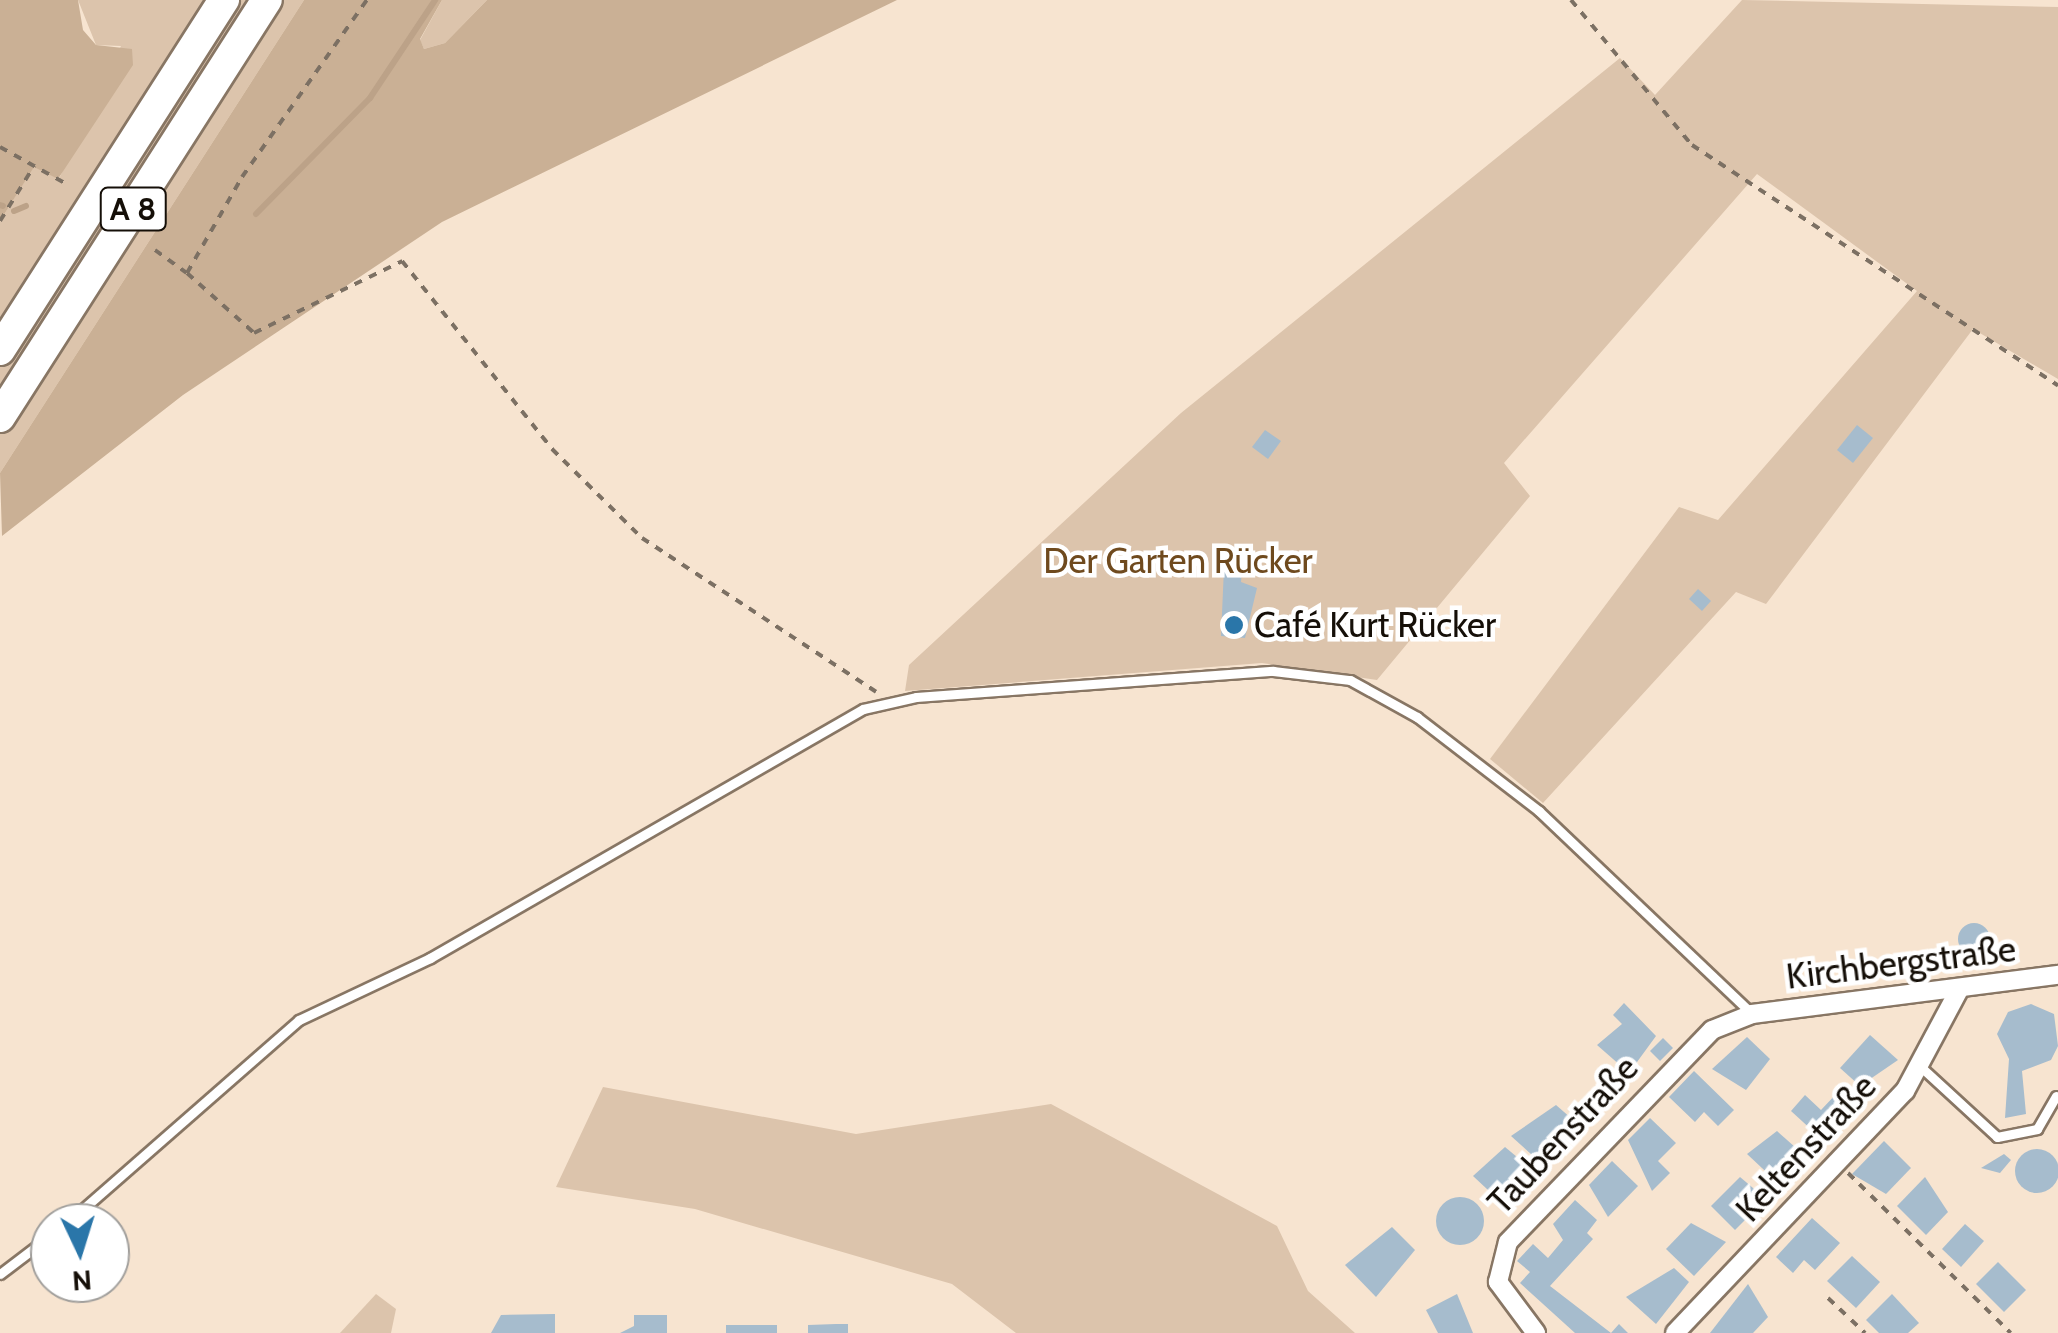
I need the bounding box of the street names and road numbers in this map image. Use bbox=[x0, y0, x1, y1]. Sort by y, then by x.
road number: A 8 bbox=[98, 182, 168, 236]
street label: Kirchbergstraße bbox=[1784, 928, 2018, 998]
street label: Taubenstraße bbox=[1479, 1047, 1647, 1223]
street label: Keltenstraße bbox=[1727, 1066, 1885, 1230]

